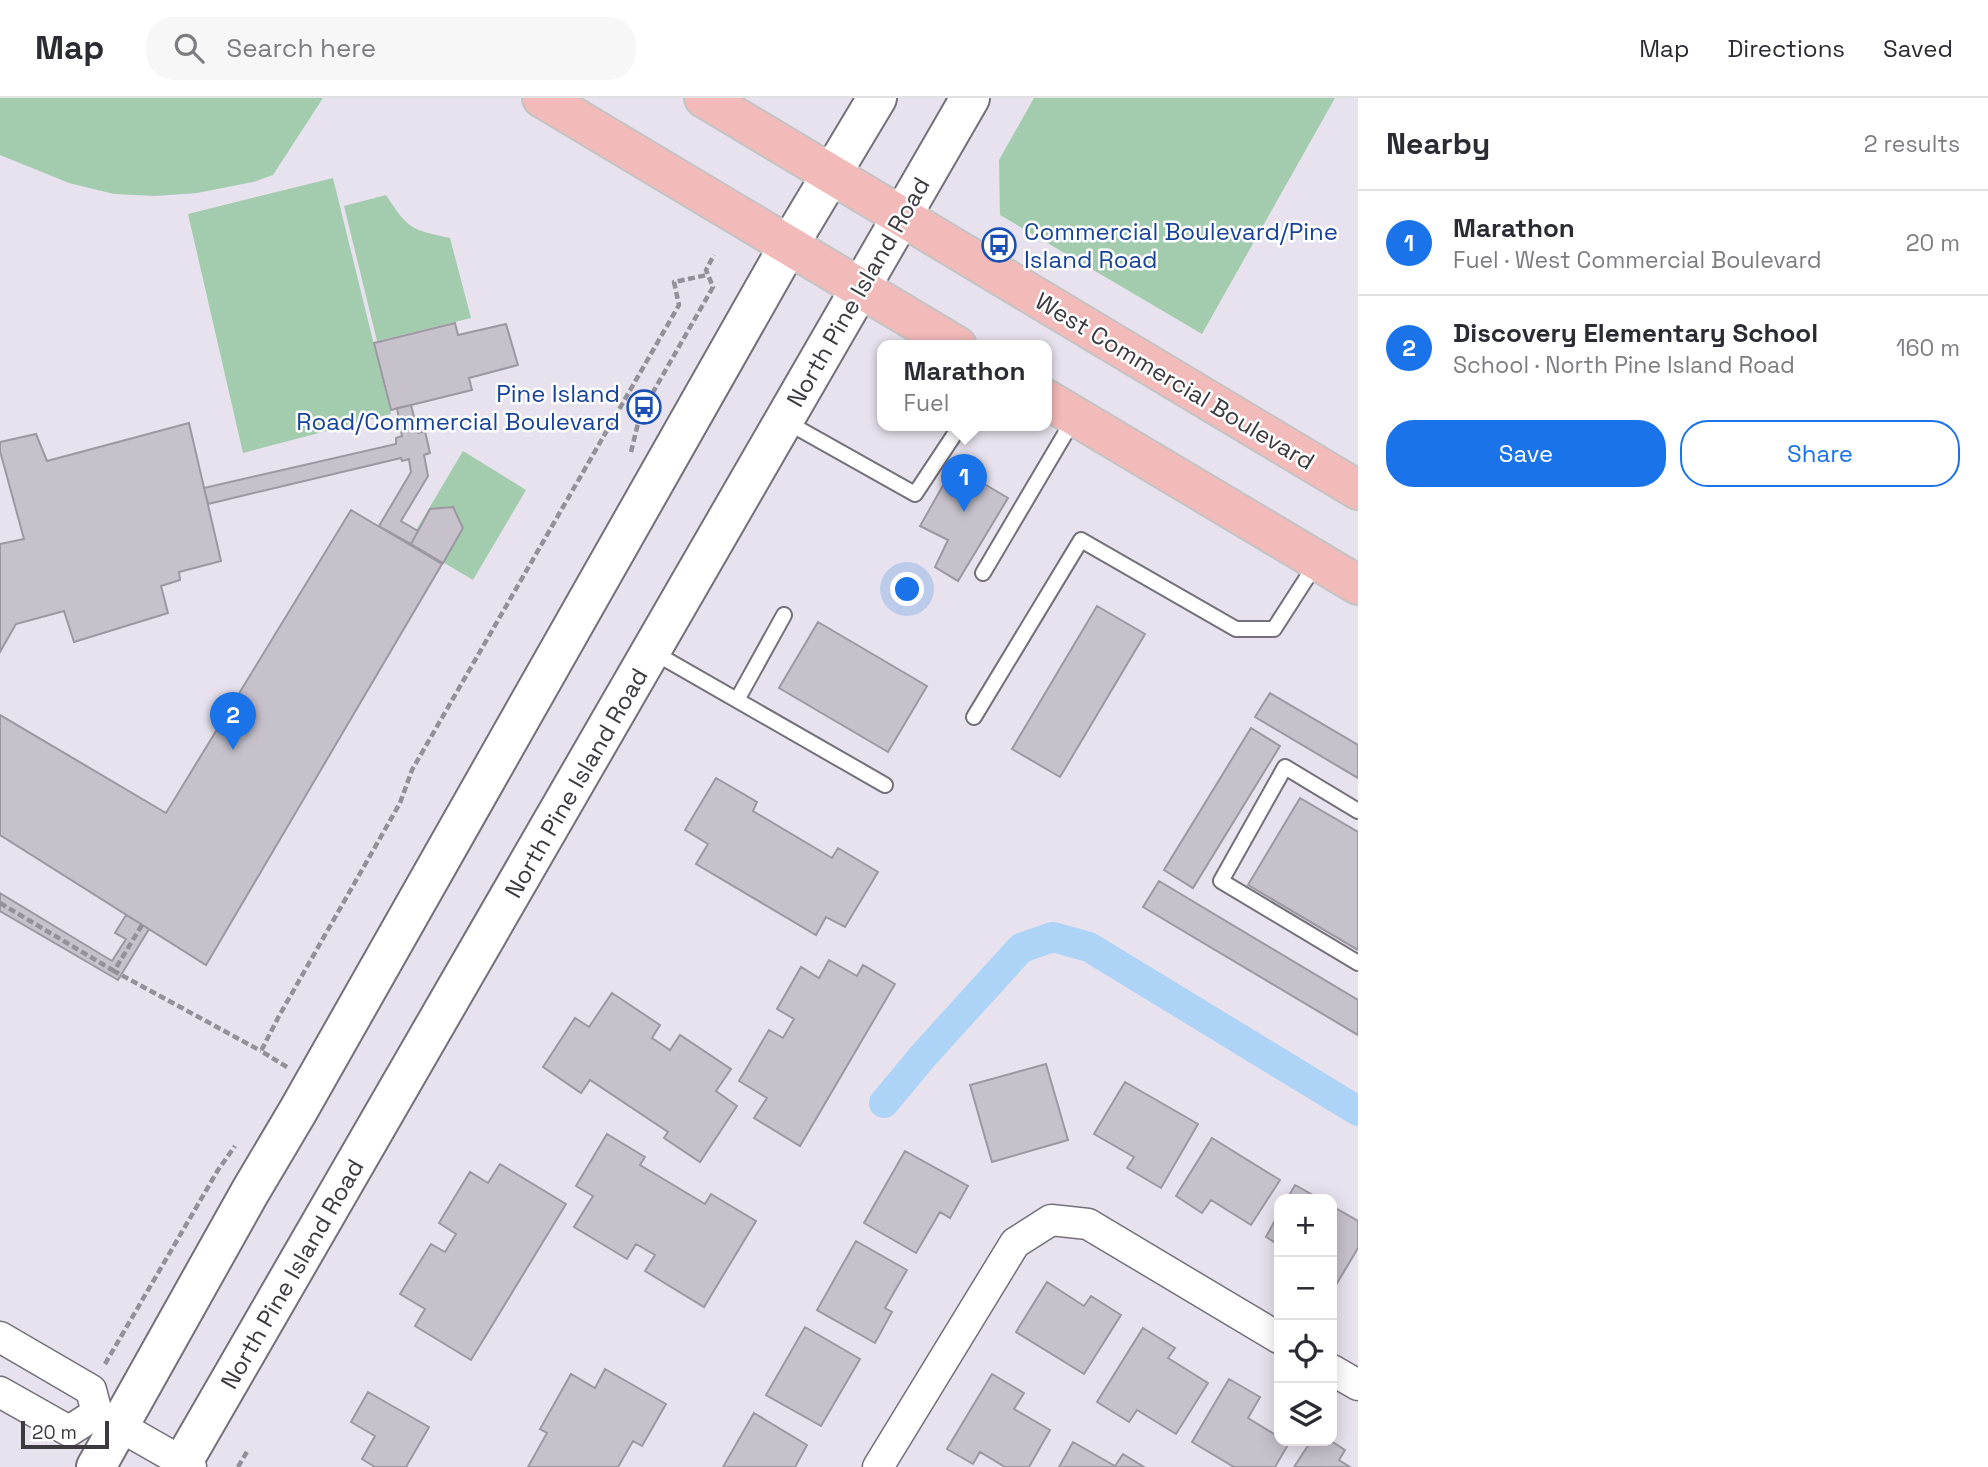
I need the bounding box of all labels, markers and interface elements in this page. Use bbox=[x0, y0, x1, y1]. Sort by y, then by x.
search box bbox=[146, 17, 636, 80]
text: Map bbox=[35, 27, 104, 69]
icon: search bbox=[170, 29, 208, 67]
text: Search here bbox=[226, 31, 376, 65]
text: Map bbox=[1639, 33, 1689, 64]
text: Directions bbox=[1727, 33, 1845, 64]
text: Saved bbox=[1883, 33, 1953, 64]
text: Nearby bbox=[1386, 124, 1490, 163]
text: 2 results bbox=[1864, 129, 1960, 159]
street label: North Pine Island Road bbox=[779, 171, 937, 413]
text: Marathon bbox=[1453, 211, 1575, 245]
place label: Commercial Boulevard/Pine Island Road bbox=[1024, 216, 1338, 275]
bus stop icon: Commercial Boulevard/Pine Island Road bbox=[980, 226, 1018, 264]
text: 1 bbox=[1404, 228, 1414, 258]
text: 20 m bbox=[1906, 228, 1960, 258]
text: Fuel · West Commercial Boulevard bbox=[1453, 245, 1822, 275]
street label: West Commercial Boulevard bbox=[1030, 285, 1320, 477]
text: Discovery Elementary School bbox=[1453, 316, 1818, 350]
text: 2 bbox=[1402, 333, 1416, 363]
text: 160 m bbox=[1896, 333, 1960, 363]
popup bbox=[877, 340, 1052, 431]
text: School · North Pine Island Road bbox=[1453, 350, 1795, 380]
text: Marathon bbox=[904, 354, 1025, 388]
place label: Pine Island Road/Commercial Boulevard bbox=[296, 378, 620, 437]
bus stop icon: Pine Island Road/Commercial Boulevard bbox=[625, 388, 663, 426]
text: Fuel bbox=[904, 388, 949, 418]
button: Save bbox=[1386, 420, 1666, 487]
button: Share bbox=[1680, 420, 1960, 487]
pin: 1 bbox=[941, 454, 987, 512]
your location bbox=[890, 572, 924, 606]
street label: North Pine Island Road bbox=[497, 662, 655, 904]
pin: 2 bbox=[210, 692, 256, 750]
street label: North Pine Island Road bbox=[213, 1153, 371, 1395]
map controls bbox=[1274, 1194, 1337, 1446]
button: + bbox=[1274, 1194, 1337, 1257]
button: − bbox=[1274, 1257, 1337, 1320]
button: locate bbox=[1274, 1320, 1337, 1383]
button: layers bbox=[1274, 1383, 1337, 1446]
scale bar bbox=[21, 1418, 108, 1450]
text: 20 m bbox=[32, 1420, 77, 1445]

